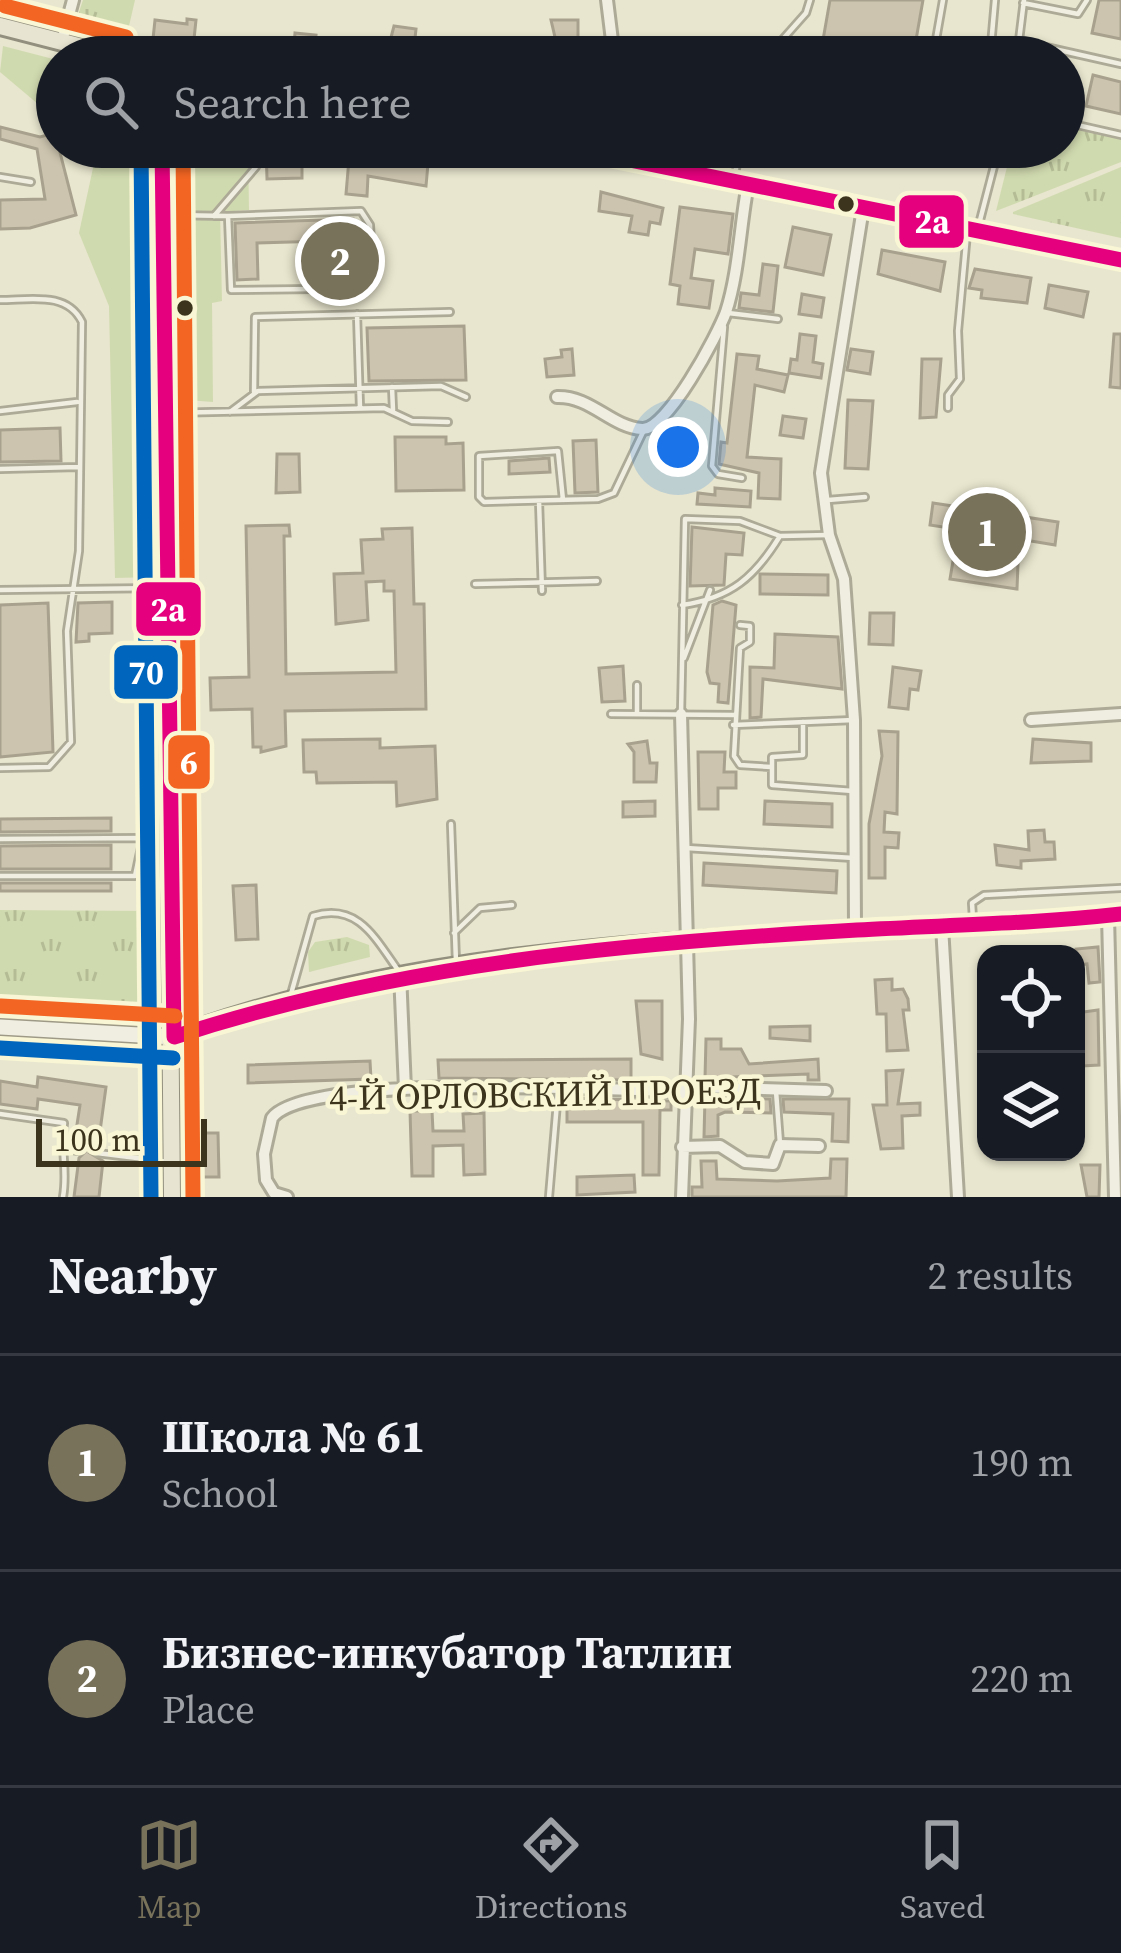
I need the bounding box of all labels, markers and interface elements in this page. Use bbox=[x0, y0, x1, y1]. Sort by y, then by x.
search box bbox=[36, 36, 1085, 168]
icon: search bbox=[78, 69, 144, 135]
text: Search here bbox=[174, 71, 411, 133]
unlabelled marker bbox=[835, 193, 857, 215]
line badge: 2а bbox=[897, 193, 966, 250]
text: 2а bbox=[914, 199, 950, 244]
pin: 2 bbox=[301, 216, 379, 306]
unlabelled marker bbox=[174, 297, 196, 319]
your location bbox=[648, 417, 708, 477]
pin: 1 bbox=[948, 487, 1026, 577]
line badge: 2а bbox=[134, 580, 203, 638]
text: 2а bbox=[150, 587, 186, 632]
line badge: 70 bbox=[112, 643, 180, 701]
text: 70 bbox=[128, 650, 164, 695]
line badge: 6 bbox=[166, 733, 212, 791]
text: 6 bbox=[180, 740, 198, 785]
map controls bbox=[977, 945, 1085, 1161]
button: locate bbox=[977, 945, 1085, 1053]
button: layers bbox=[977, 1053, 1085, 1161]
street label: 4-Й ОРЛОВСКИЙ ПРОЕЗД bbox=[328, 1066, 762, 1122]
scale bar bbox=[36, 1113, 207, 1166]
text: 100 m bbox=[54, 1117, 141, 1162]
text: Nearby bbox=[48, 1240, 217, 1310]
text: 2 results bbox=[928, 1249, 1073, 1302]
text: Школа № 61 bbox=[162, 1405, 425, 1467]
text: 1 bbox=[76, 1436, 98, 1489]
text: 190 m bbox=[970, 1436, 1073, 1489]
text: School bbox=[162, 1467, 278, 1520]
text: Бизнес-инкубатор Татлин bbox=[162, 1621, 732, 1683]
text: 2 bbox=[76, 1652, 98, 1705]
text: 220 m bbox=[970, 1652, 1073, 1705]
text: Place bbox=[162, 1683, 255, 1736]
tab: Map bbox=[136, 1812, 202, 1929]
tab: Directions bbox=[475, 1812, 628, 1929]
tab: Saved bbox=[900, 1812, 985, 1929]

